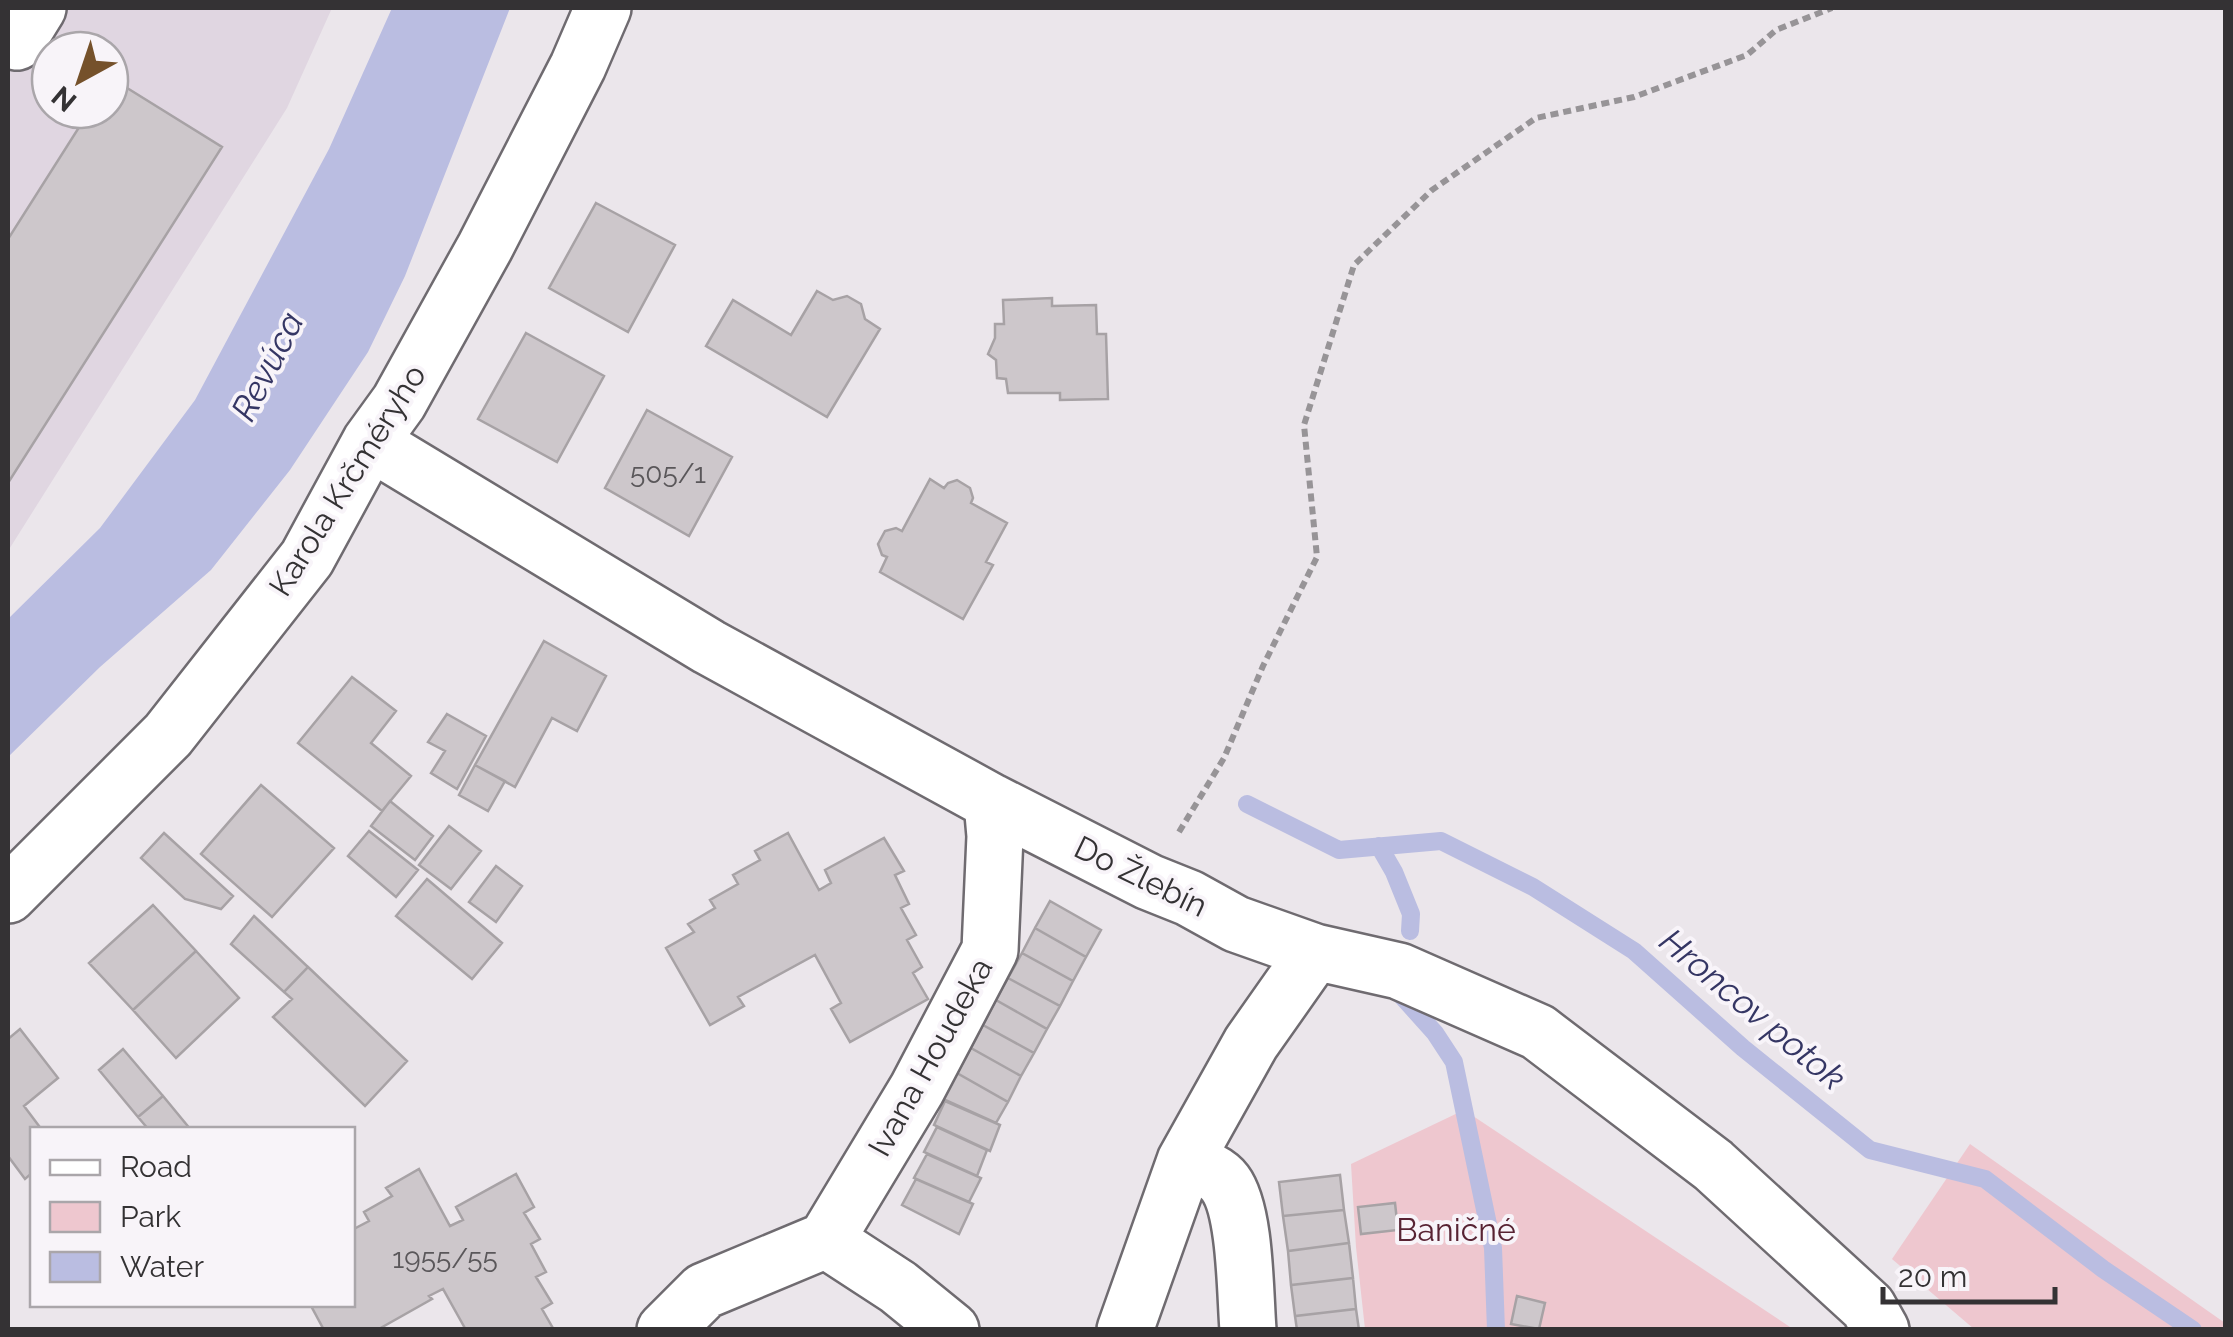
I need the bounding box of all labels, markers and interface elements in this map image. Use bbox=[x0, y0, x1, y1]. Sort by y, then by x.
north arrow bbox=[30, 30, 130, 130]
text: N bbox=[45, 79, 83, 118]
water label: Revúca bbox=[222, 305, 312, 427]
street label: Karola Krčméryho bbox=[261, 358, 433, 602]
house number: 505/1 bbox=[630, 457, 706, 490]
street label: Do Žlebín bbox=[1069, 828, 1213, 924]
water label: Hroncov potok bbox=[1652, 920, 1854, 1098]
street label: Ivana Houdeka bbox=[860, 952, 1000, 1162]
legend bbox=[30, 1127, 355, 1307]
text: Road bbox=[120, 1149, 192, 1184]
text: Park bbox=[120, 1199, 181, 1234]
park label: Baničné bbox=[1396, 1211, 1516, 1248]
house number: 1955/55 bbox=[392, 1242, 498, 1275]
scale bar bbox=[1883, 1242, 2056, 1304]
text: Water bbox=[120, 1249, 204, 1284]
text: 20 m bbox=[1898, 1259, 1967, 1294]

